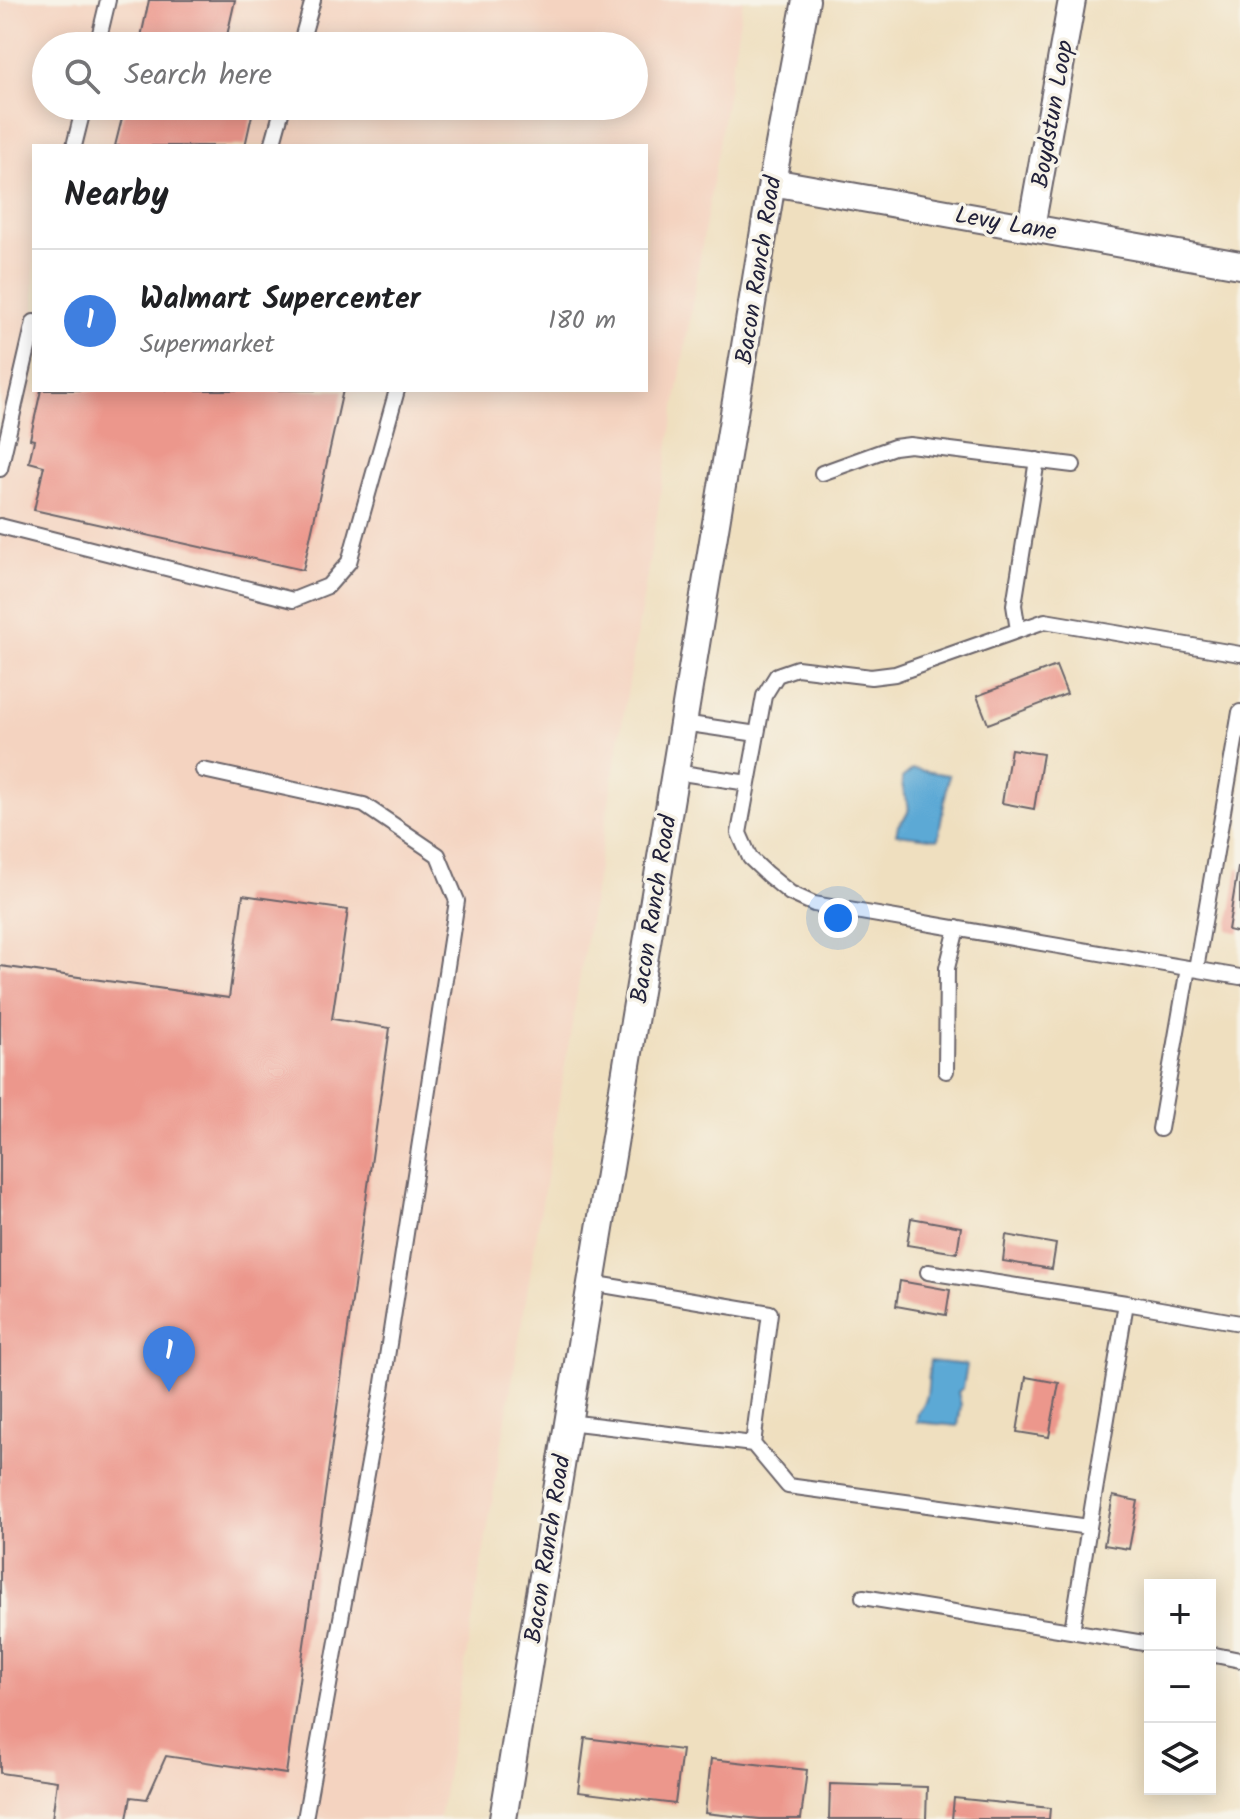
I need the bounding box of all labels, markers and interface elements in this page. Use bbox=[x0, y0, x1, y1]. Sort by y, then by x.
search box bbox=[32, 32, 648, 120]
street label: Boydstun Loop bbox=[1021, 37, 1086, 191]
text: Search here bbox=[124, 52, 272, 100]
icon: search bbox=[60, 54, 104, 98]
text: Nearby bbox=[64, 169, 169, 223]
street label: Bacon Ranch Road bbox=[725, 172, 794, 367]
street label: Levy Lane bbox=[952, 196, 1060, 253]
text: Walmart Supercenter bbox=[140, 276, 420, 324]
text: 1 bbox=[86, 300, 94, 342]
text: 180 m bbox=[548, 300, 616, 342]
text: Supermarket bbox=[140, 324, 275, 366]
street label: Bacon Ranch Road bbox=[620, 811, 689, 1006]
your location bbox=[818, 898, 858, 938]
pin: 1 bbox=[143, 1326, 195, 1392]
street label: Bacon Ranch Road bbox=[514, 1451, 583, 1646]
map controls bbox=[1144, 1579, 1216, 1795]
button: + bbox=[1144, 1579, 1216, 1651]
button: − bbox=[1144, 1651, 1216, 1723]
button: layers bbox=[1144, 1723, 1216, 1795]

